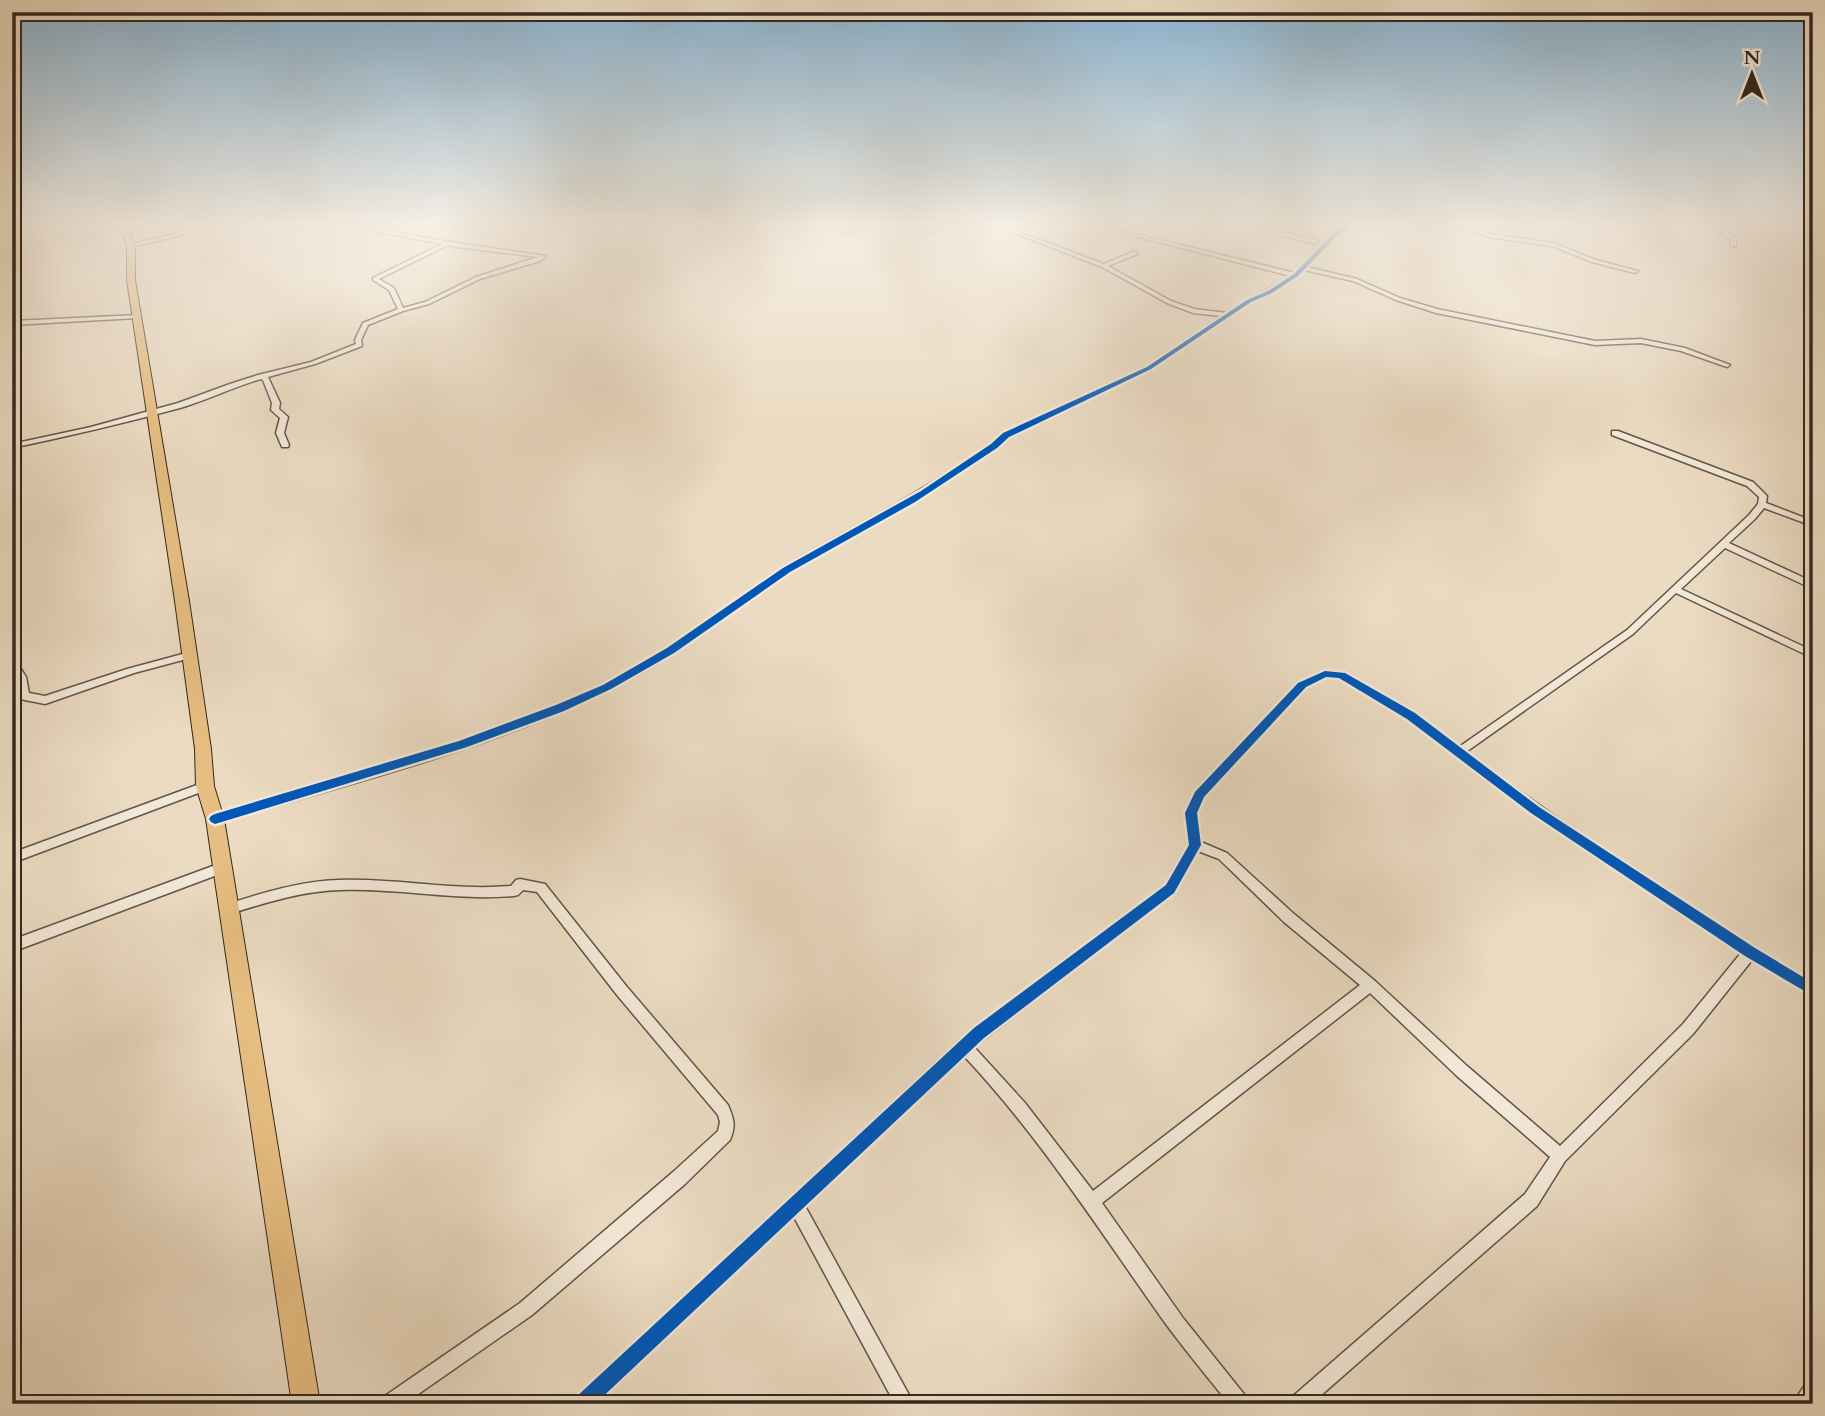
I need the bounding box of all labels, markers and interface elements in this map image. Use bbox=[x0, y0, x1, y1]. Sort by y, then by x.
north arrow bbox=[1716, 38, 1786, 108]
text: N bbox=[1744, 45, 1761, 71]

